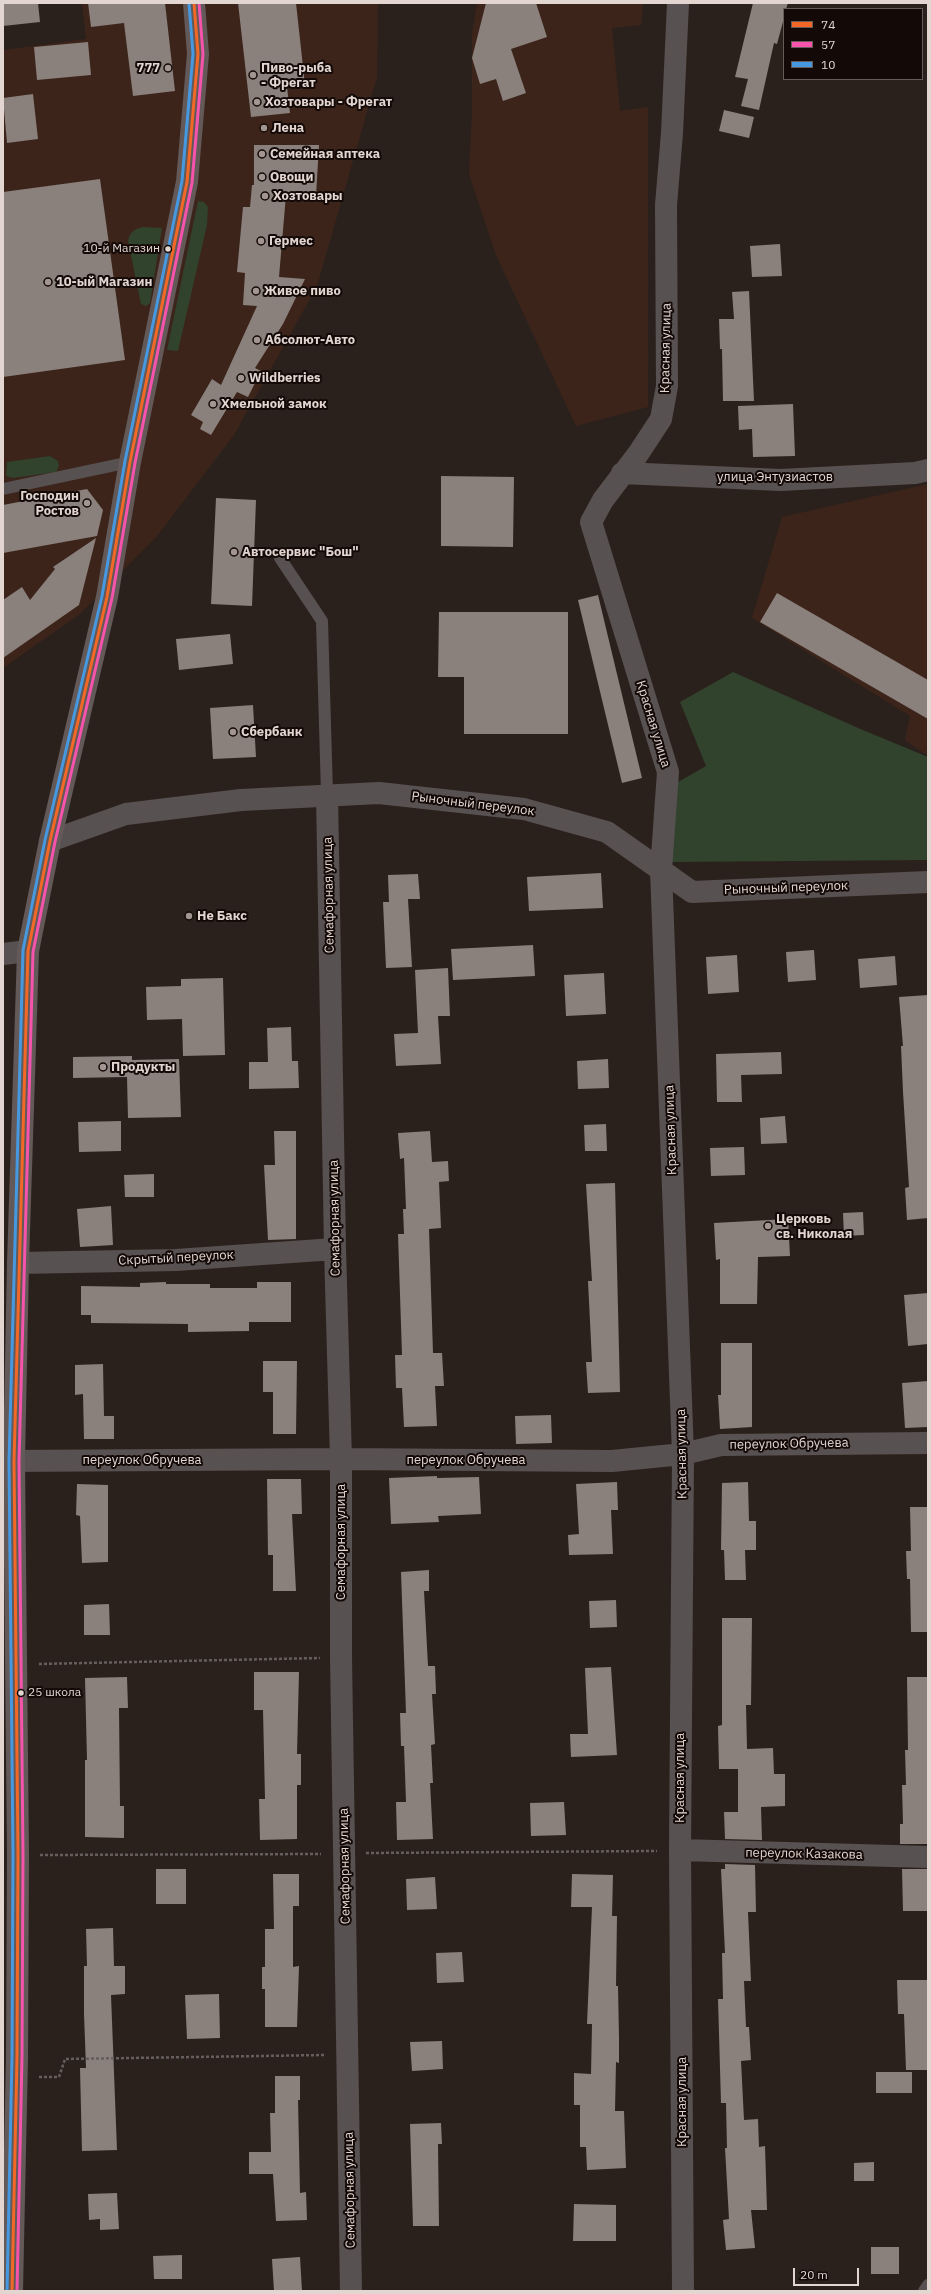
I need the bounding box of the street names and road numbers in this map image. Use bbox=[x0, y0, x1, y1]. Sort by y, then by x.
street label: Красная улица bbox=[657, 303, 675, 393]
street label: улица Энтузиастов bbox=[717, 469, 833, 485]
street label: Красная улица bbox=[632, 679, 674, 769]
street label: Рыночный переулок bbox=[410, 789, 536, 819]
street label: Семафорная улица bbox=[320, 837, 338, 953]
street label: Рыночный переулок bbox=[724, 878, 848, 898]
street label: Красная улица bbox=[662, 1085, 680, 1175]
street label: Семафорная улица bbox=[326, 1160, 344, 1276]
street label: Скрытый переулок bbox=[118, 1247, 234, 1269]
street label: Красная улица bbox=[673, 1409, 691, 1499]
street label: переулок Обручева bbox=[729, 1435, 849, 1453]
street label: переулок Обручева bbox=[82, 1452, 202, 1468]
street label: переулок Обручева bbox=[406, 1452, 526, 1468]
street label: Семафорная улица bbox=[333, 1484, 349, 1600]
street label: Красная улица bbox=[672, 1733, 688, 1823]
street label: Семафорная улица bbox=[336, 1808, 354, 1924]
street label: переулок Казакова bbox=[745, 1845, 863, 1863]
street label: Красная улица bbox=[674, 2057, 690, 2147]
street label: Семафорная улица bbox=[341, 2132, 359, 2248]

